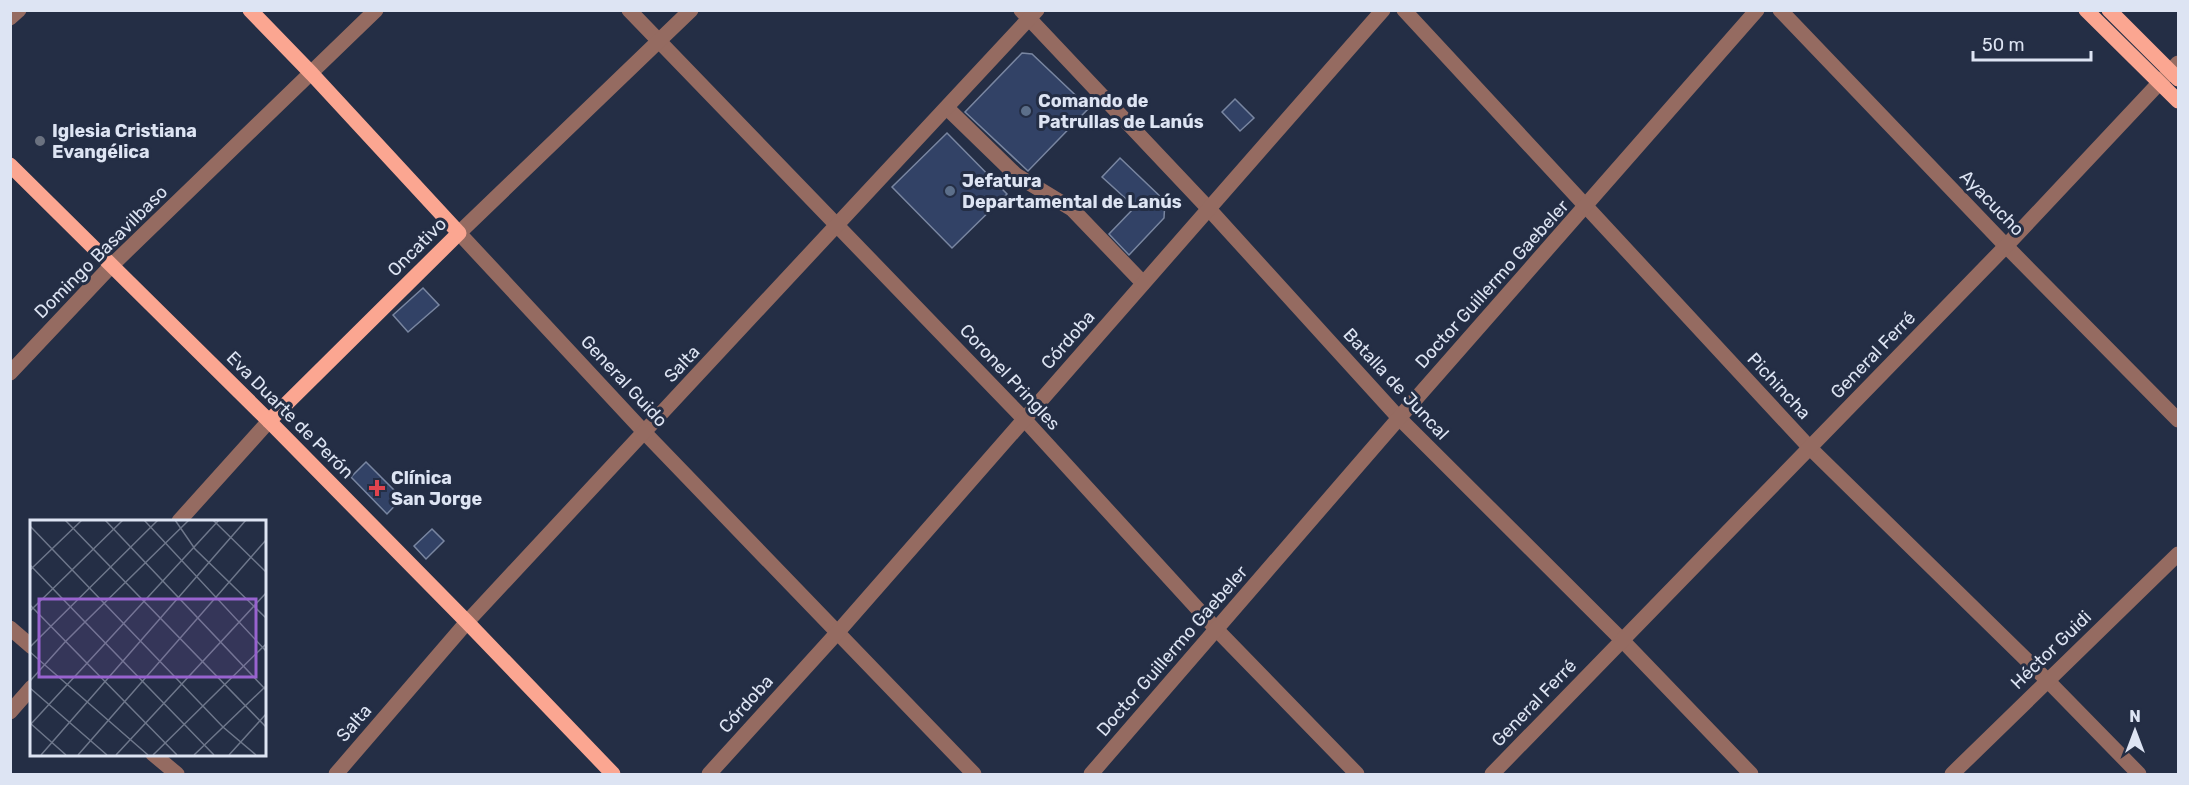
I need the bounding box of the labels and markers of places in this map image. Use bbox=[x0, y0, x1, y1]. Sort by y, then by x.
place label: Comando de Patrullas de Lanús bbox=[1038, 90, 1204, 133]
marker: Comando de Patrullas de Lanús bbox=[1019, 104, 1033, 118]
place label: Iglesia Cristiana Evangélica bbox=[52, 120, 197, 163]
marker: Iglesia Cristiana Evangélica bbox=[33, 134, 47, 148]
place label: Jefatura Departamental de Lanús bbox=[962, 170, 1182, 213]
marker: Jefatura Departamental de Lanús bbox=[943, 184, 957, 198]
place label: Clínica San Jorge bbox=[391, 467, 483, 510]
marker: Clínica San Jorge bbox=[368, 479, 386, 497]

